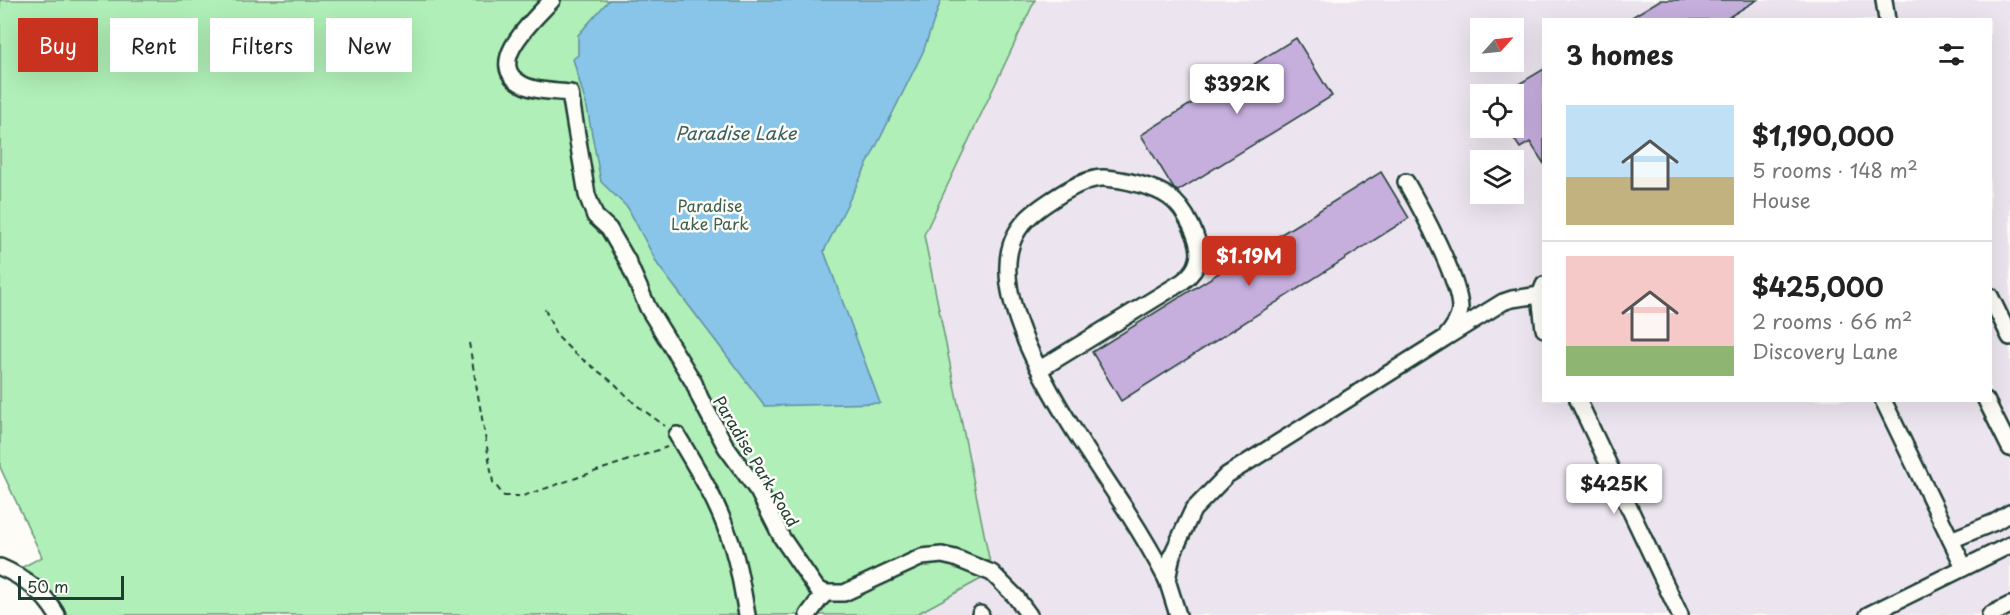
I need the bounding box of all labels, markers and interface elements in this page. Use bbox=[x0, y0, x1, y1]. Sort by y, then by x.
chip: Buy bbox=[18, 18, 98, 72]
chip: Rent bbox=[110, 18, 198, 72]
chip: Filters bbox=[210, 18, 314, 72]
chip: New bbox=[326, 18, 412, 72]
north arrow bbox=[1470, 18, 1524, 72]
map controls bbox=[1470, 18, 1524, 204]
text: 3 homes bbox=[1566, 35, 1673, 74]
icon: filters bbox=[1935, 38, 1968, 71]
pin: $392K bbox=[1195, 64, 1279, 115]
text: $392K bbox=[1204, 68, 1270, 98]
button: locate bbox=[1470, 84, 1524, 138]
text: $1,190,000 bbox=[1752, 116, 1894, 155]
water label: Paradise Lake bbox=[676, 119, 798, 146]
icon: home bbox=[1614, 129, 1686, 201]
button: layers bbox=[1470, 150, 1524, 204]
text: 5 rooms · 148 m² bbox=[1752, 155, 1918, 185]
text: House bbox=[1752, 185, 1811, 215]
park label: Paradise Lake Park bbox=[671, 193, 749, 235]
pin: $1.19M bbox=[1200, 236, 1298, 287]
text: $1.19M bbox=[1216, 240, 1282, 270]
text: $425,000 bbox=[1752, 267, 1884, 306]
icon: home bbox=[1614, 280, 1686, 352]
text: 2 rooms · 66 m² bbox=[1752, 306, 1912, 336]
text: Discovery Lane bbox=[1752, 336, 1898, 366]
street label: Paradise Park Road bbox=[708, 391, 806, 531]
pin: $425K bbox=[1572, 464, 1656, 515]
text: $425K bbox=[1580, 468, 1648, 498]
scale bar bbox=[18, 573, 124, 600]
text: 50 m bbox=[27, 574, 68, 598]

